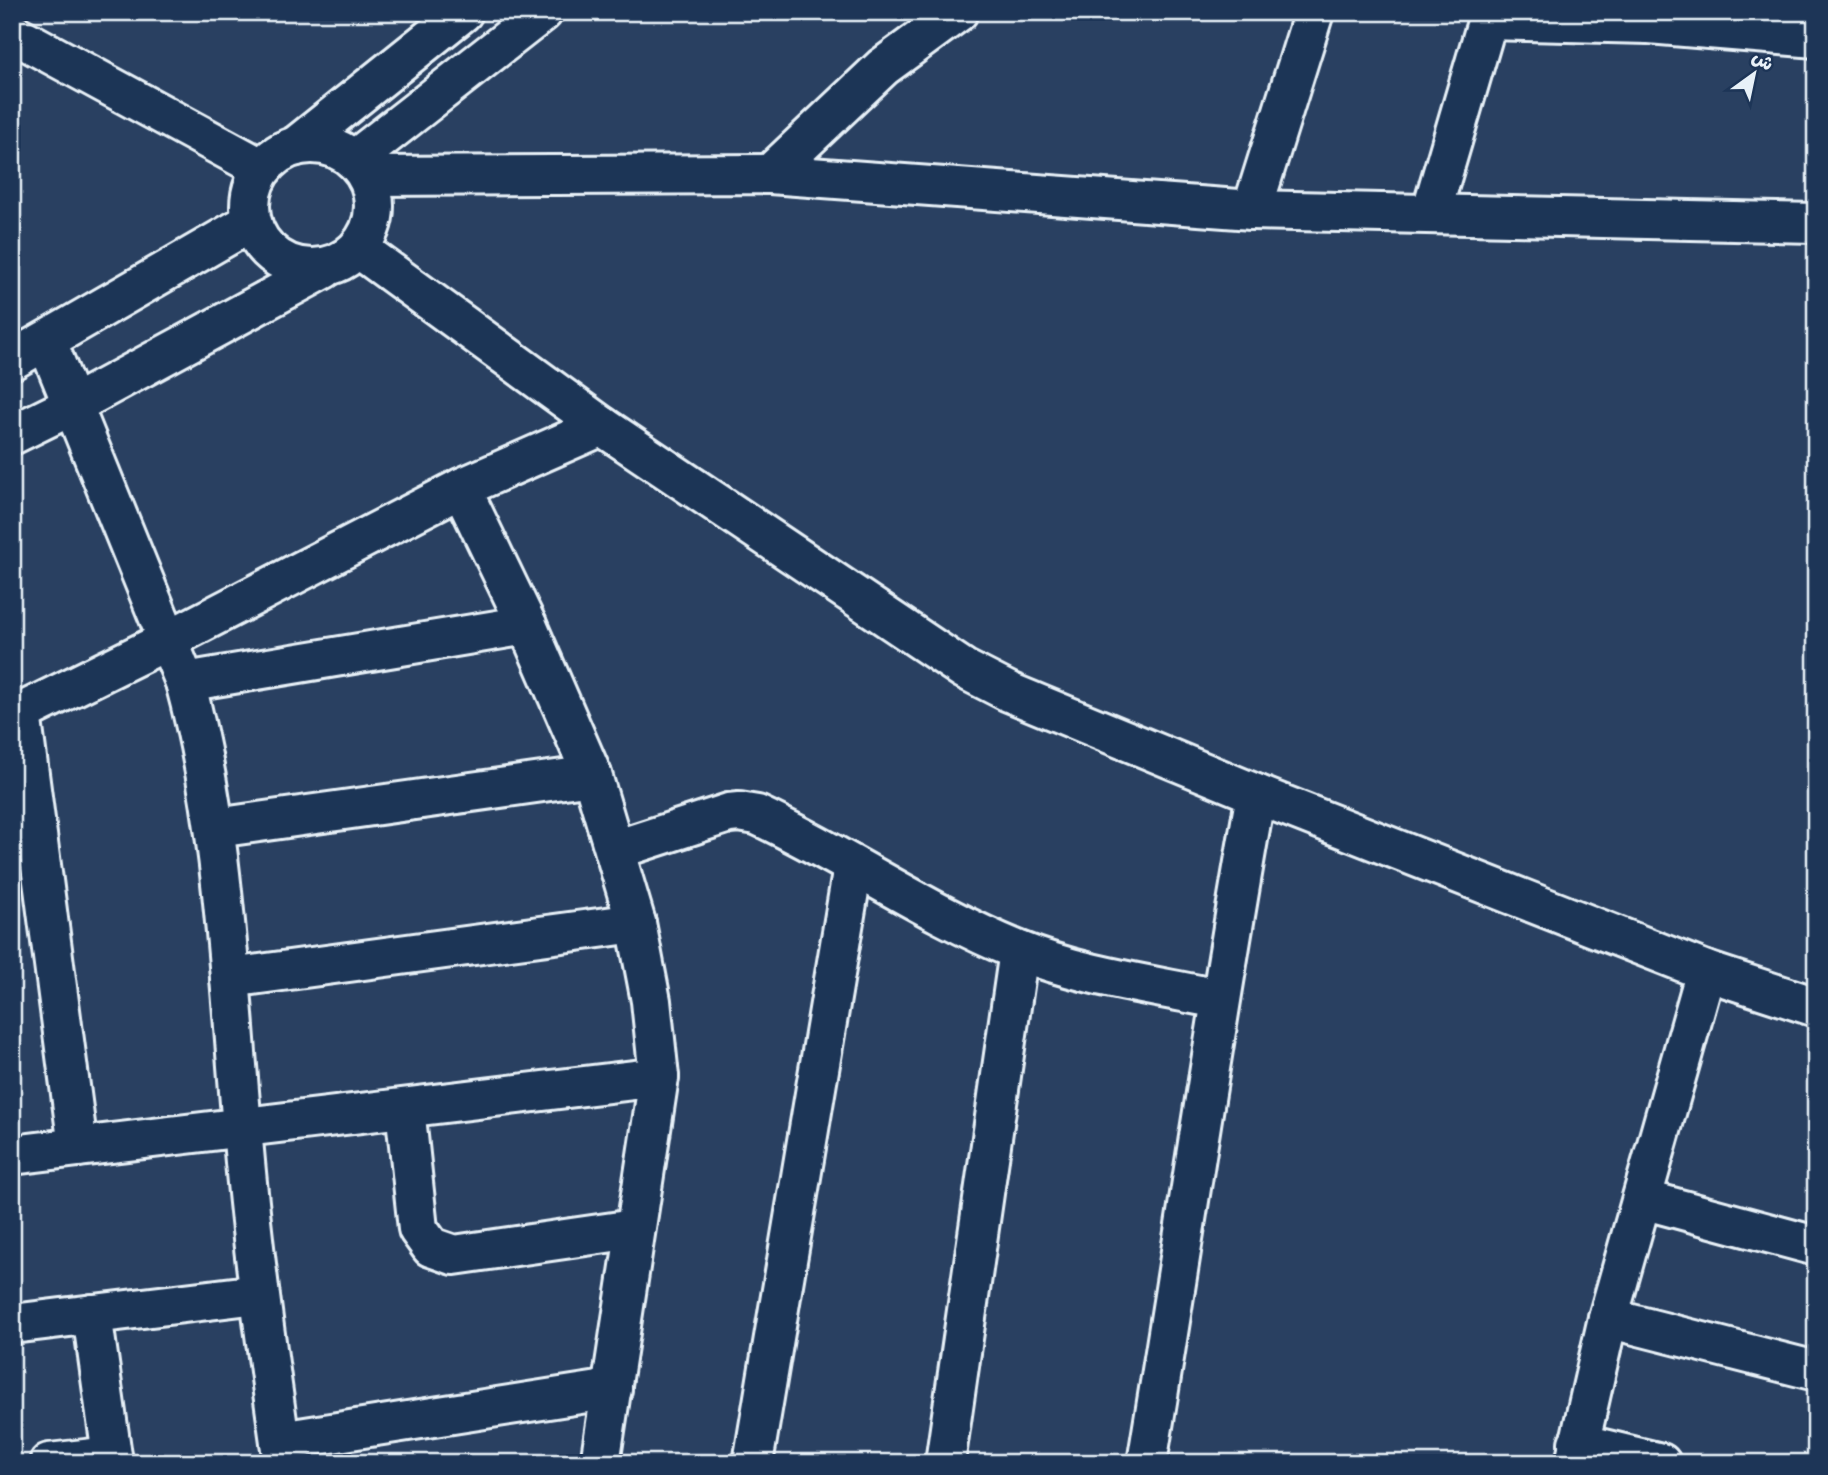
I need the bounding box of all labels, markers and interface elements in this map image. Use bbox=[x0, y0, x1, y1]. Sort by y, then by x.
north arrow bbox=[1720, 38, 1790, 108]
text: ش bbox=[1747, 45, 1778, 76]

